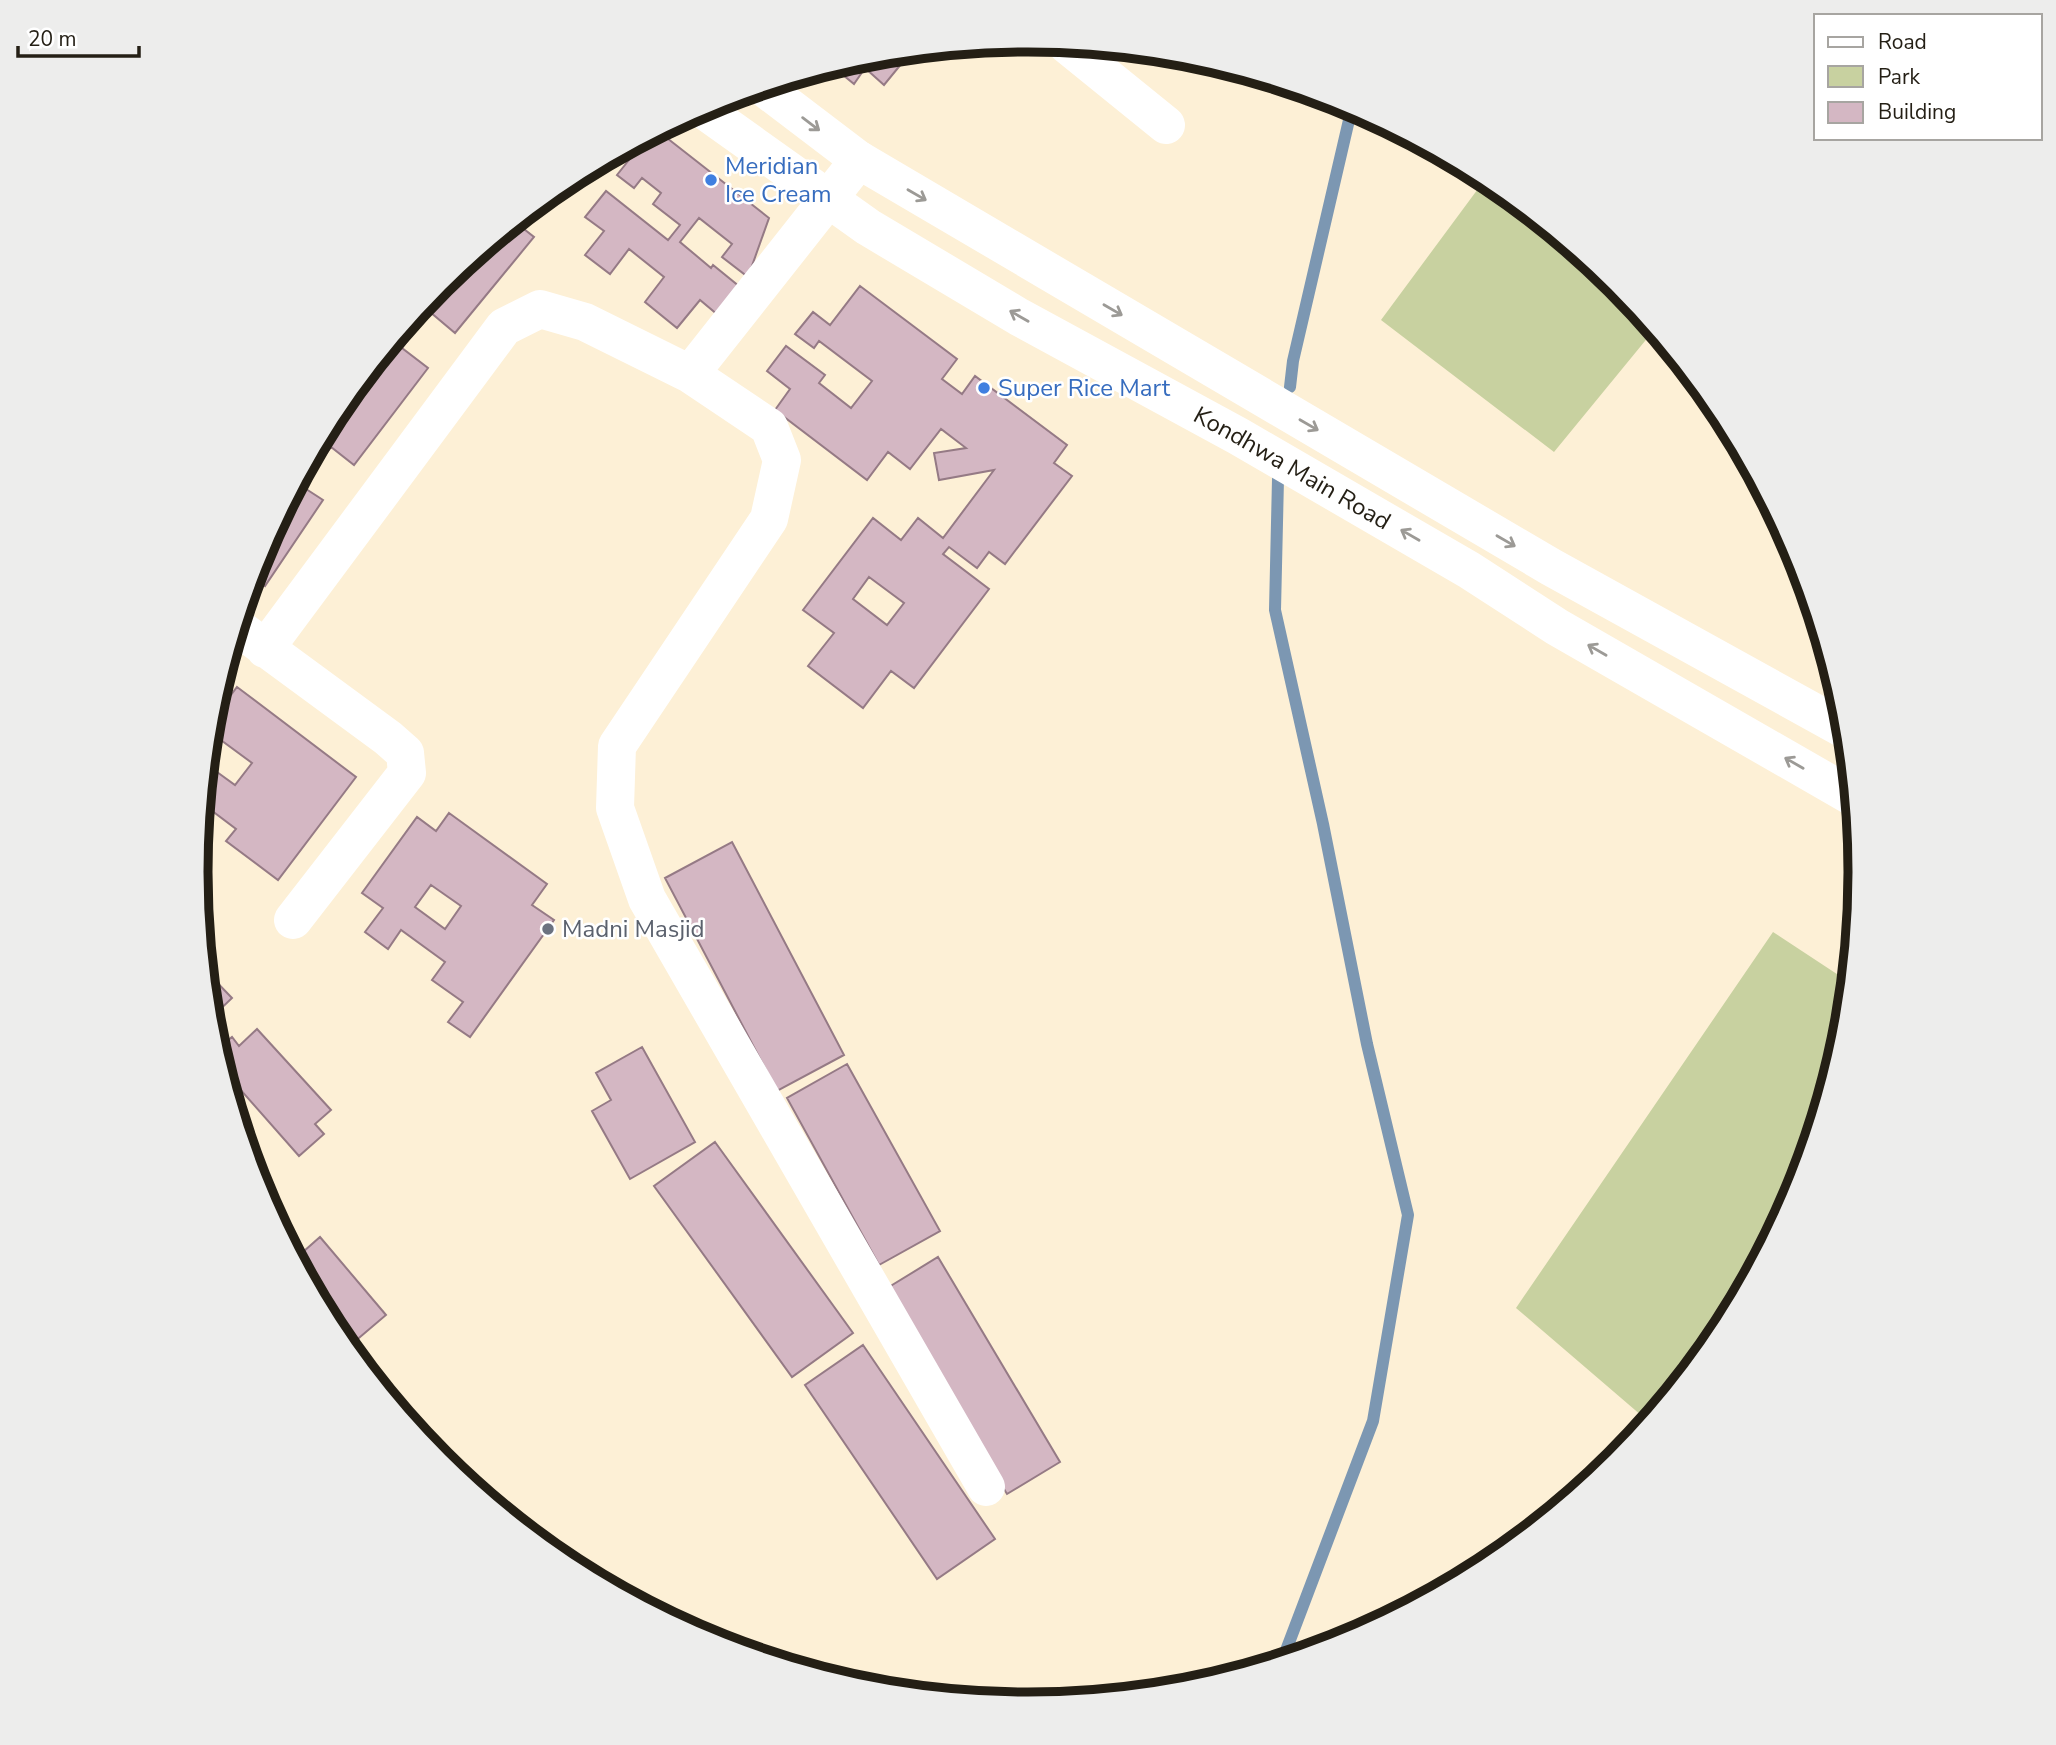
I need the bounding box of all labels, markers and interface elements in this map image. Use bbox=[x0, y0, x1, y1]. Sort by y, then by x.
scale bar bbox=[18, 14, 138, 58]
legend bbox=[1814, 14, 2042, 140]
text: 20 m bbox=[28, 25, 77, 53]
text: Road bbox=[1878, 28, 1927, 56]
text: Park bbox=[1878, 63, 1920, 91]
text: Building bbox=[1878, 98, 1956, 126]
one-way arrow bbox=[801, 116, 819, 131]
place label: Meridian Ice Cream bbox=[725, 150, 832, 210]
marker: Meridian Ice Cream bbox=[703, 172, 719, 188]
one-way arrow bbox=[907, 188, 927, 202]
one-way arrow bbox=[1103, 303, 1123, 317]
one-way arrow bbox=[1009, 309, 1030, 322]
place label: Super Rice Mart bbox=[998, 372, 1171, 404]
marker: Super Rice Mart bbox=[976, 380, 992, 396]
street label: Kondhwa Main Road bbox=[1188, 399, 1397, 537]
one-way arrow bbox=[1299, 419, 1319, 433]
one-way arrow bbox=[1400, 528, 1420, 542]
one-way arrow bbox=[1495, 534, 1515, 548]
one-way arrow bbox=[1587, 643, 1607, 657]
one-way arrow bbox=[1784, 756, 1804, 770]
place label: Madni Masjid bbox=[562, 913, 705, 945]
marker: Madni Masjid bbox=[540, 921, 556, 937]

